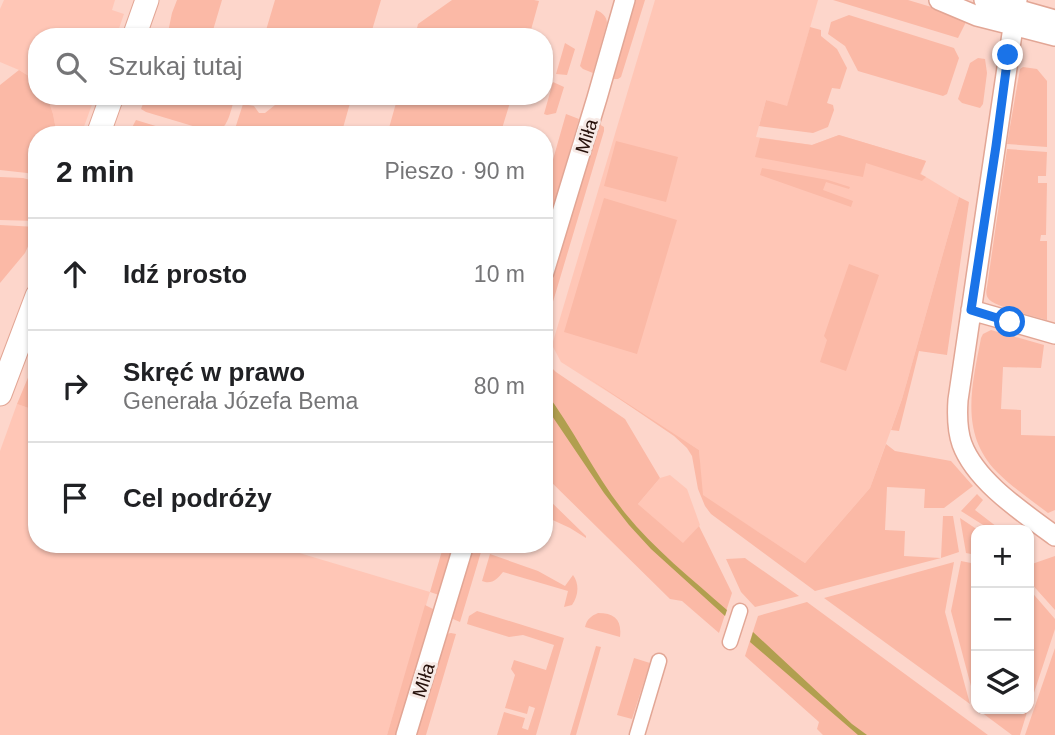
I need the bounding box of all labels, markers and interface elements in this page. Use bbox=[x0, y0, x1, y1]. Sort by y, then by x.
search box bbox=[28, 28, 553, 105]
route end bbox=[992, 39, 1023, 70]
icon: search bbox=[52, 48, 90, 86]
text: Szukaj tutaj bbox=[108, 51, 242, 81]
street label: Miła bbox=[571, 116, 602, 156]
text: 2 min bbox=[56, 155, 134, 188]
text: Pieszo · 90 m bbox=[384, 158, 525, 184]
icon: ahead bbox=[56, 255, 94, 293]
text: Idź prosto bbox=[123, 259, 247, 289]
text: 10 m bbox=[474, 261, 525, 287]
route start bbox=[994, 306, 1025, 337]
text: Skręć w prawo bbox=[123, 357, 305, 387]
icon: right bbox=[56, 367, 94, 405]
text: 80 m bbox=[474, 373, 525, 399]
text: Generała Józefa Bema bbox=[123, 388, 358, 414]
icon: arrive bbox=[56, 479, 94, 517]
text: Cel podróży bbox=[123, 483, 272, 513]
map controls bbox=[971, 525, 1034, 714]
button: + bbox=[971, 525, 1034, 588]
button: − bbox=[971, 588, 1034, 651]
button: layers bbox=[971, 651, 1034, 714]
street label: Miła bbox=[408, 660, 439, 700]

